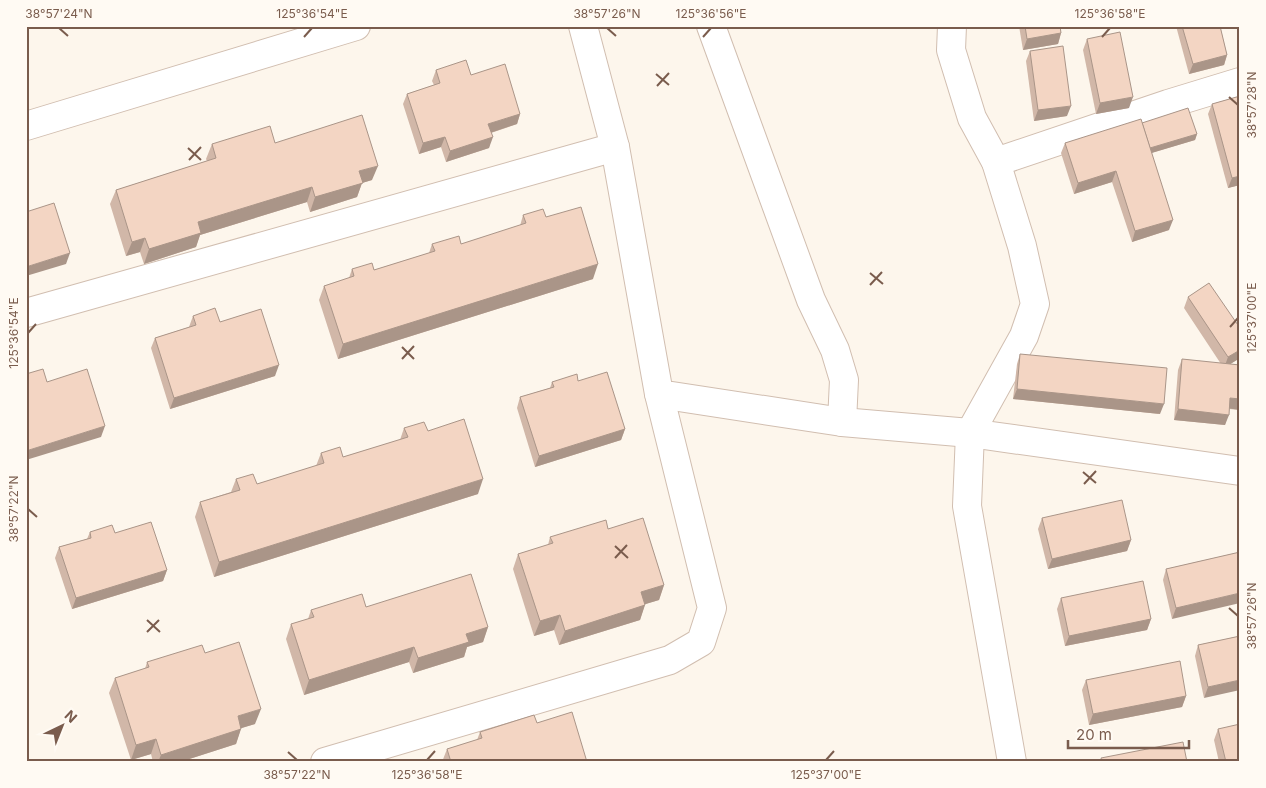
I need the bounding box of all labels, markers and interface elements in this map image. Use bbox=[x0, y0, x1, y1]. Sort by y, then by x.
text: 38°57'24"N bbox=[25, 6, 93, 21]
text: 125°36'54"E bbox=[276, 6, 348, 21]
text: 38°57'26"N bbox=[573, 6, 641, 21]
text: 125°36'56"E bbox=[676, 6, 746, 21]
text: 125°36'58"E bbox=[1075, 6, 1145, 21]
text: 38°57'28"N bbox=[1244, 71, 1259, 139]
text: 125°37'00"E bbox=[1244, 283, 1259, 353]
text: 125°36'54"E bbox=[6, 297, 21, 369]
text: 38°57'22"N bbox=[6, 475, 21, 543]
text: 38°57'26"N bbox=[1244, 582, 1259, 650]
north arrow bbox=[38, 700, 88, 750]
text: N bbox=[62, 706, 81, 726]
scale bar bbox=[1068, 718, 1190, 750]
text: 20 m bbox=[1076, 725, 1112, 744]
text: 38°57'22"N bbox=[263, 767, 331, 782]
text: 125°36'58"E bbox=[392, 767, 462, 782]
text: 125°37'00"E bbox=[791, 767, 861, 782]

